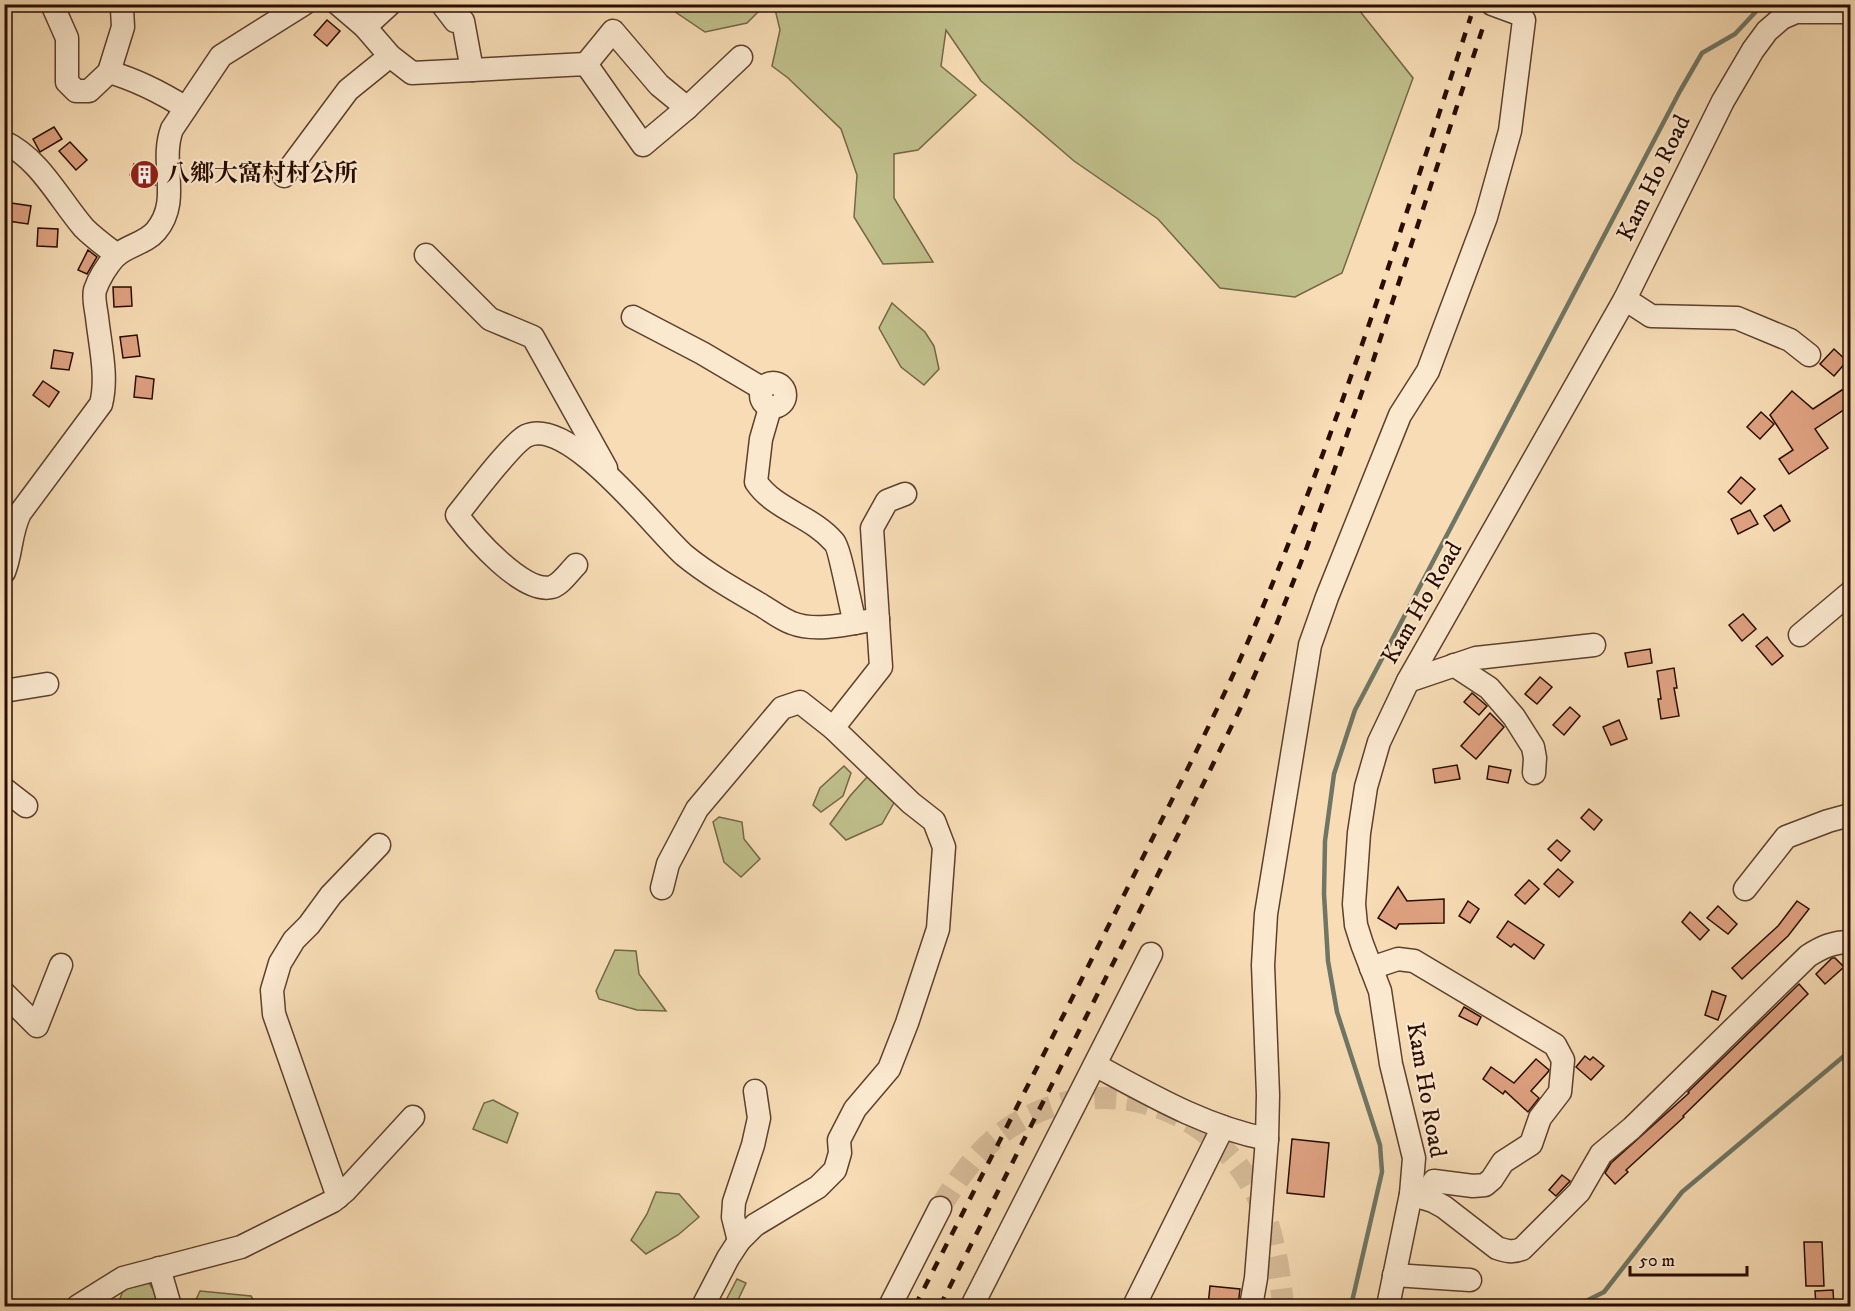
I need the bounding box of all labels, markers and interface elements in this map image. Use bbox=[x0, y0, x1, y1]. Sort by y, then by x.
street label: Kam Ho Road bbox=[1611, 110, 1697, 246]
building icon: 八鄉大窩村村公所 bbox=[129, 158, 161, 190]
place label: 八鄉大窩村村公所 bbox=[166, 159, 358, 189]
street label: Kam Ho Road bbox=[1375, 536, 1469, 670]
street label: Kam Ho Road bbox=[1399, 1020, 1453, 1160]
scale bar bbox=[1630, 1239, 1747, 1277]
text: 50 m bbox=[1639, 1250, 1675, 1272]

